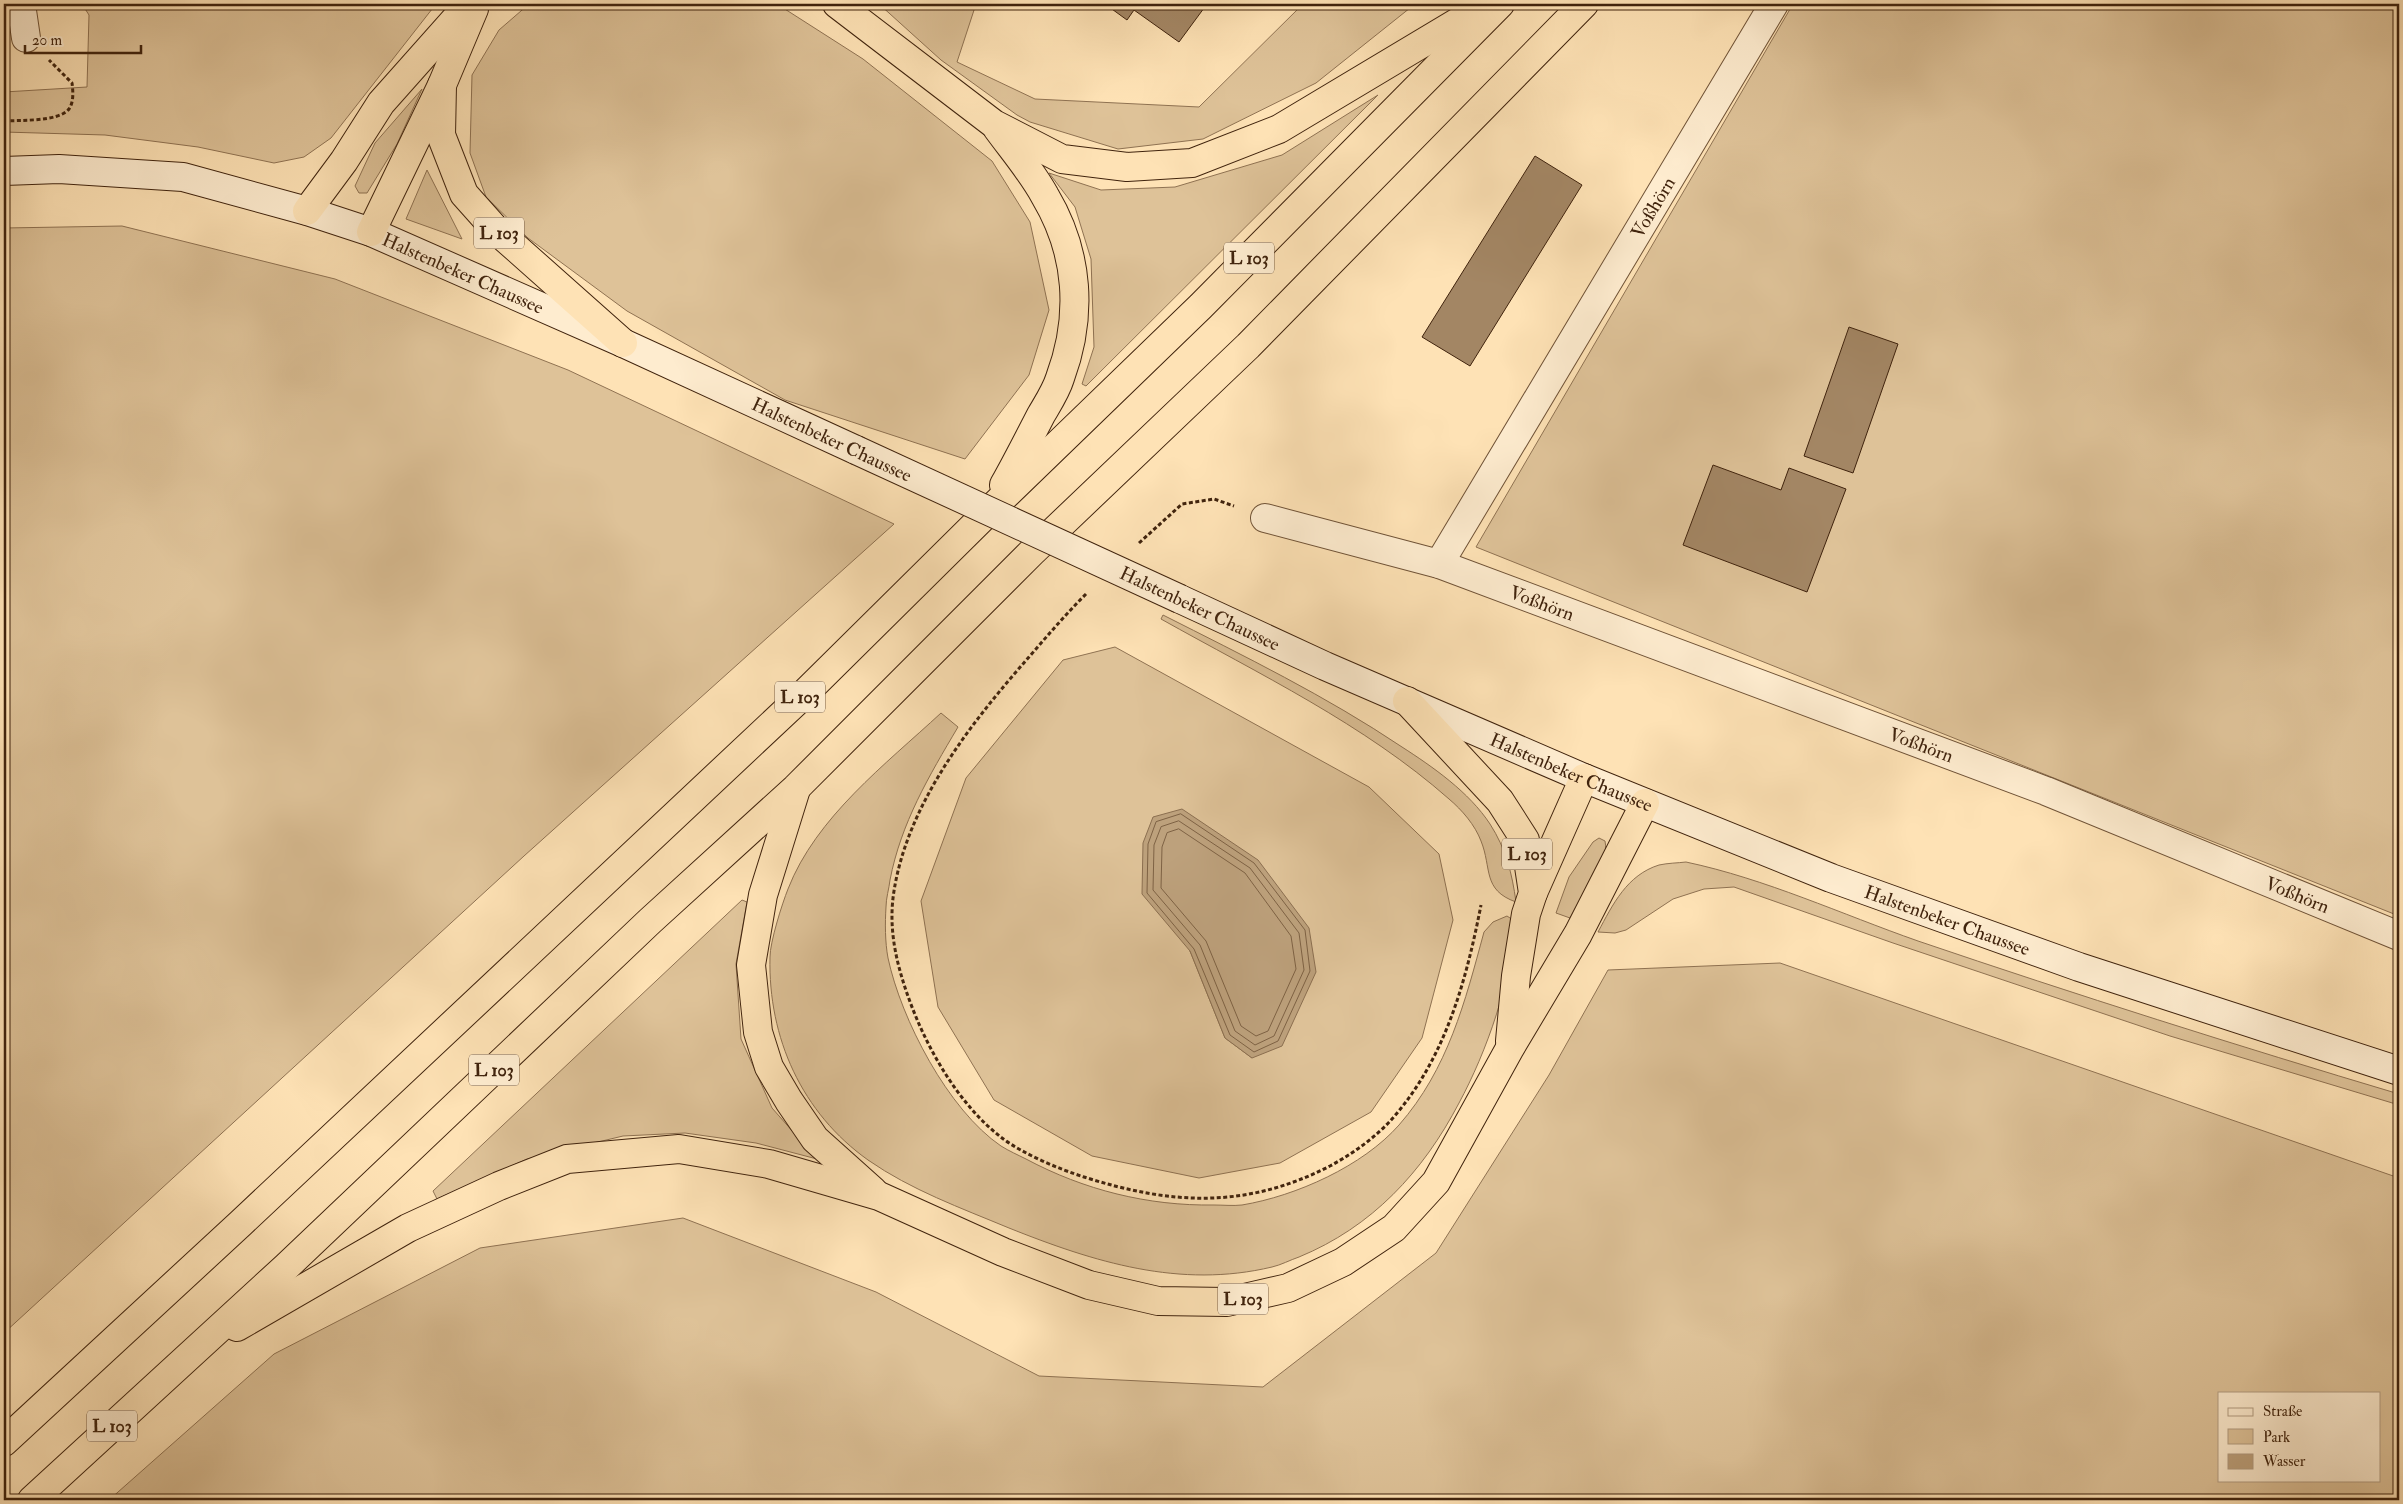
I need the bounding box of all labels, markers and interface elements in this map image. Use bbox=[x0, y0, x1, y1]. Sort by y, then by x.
scale bar bbox=[25, 22, 141, 54]
text: 20 m bbox=[32, 31, 62, 50]
street label: Voßhörn bbox=[1626, 172, 1681, 243]
road number: L 103 bbox=[474, 218, 524, 248]
street label: Halstenbeker Chaussee bbox=[378, 227, 547, 320]
road number: L 103 bbox=[1224, 242, 1274, 274]
street label: Halstenbeker Chaussee bbox=[748, 392, 916, 488]
street label: Halstenbeker Chaussee bbox=[1116, 561, 1284, 657]
street label: Voßhörn bbox=[1506, 580, 1578, 627]
road number: L 103 bbox=[775, 682, 825, 712]
street label: Voßhörn bbox=[1885, 722, 1957, 768]
street label: Halstenbeker Chaussee bbox=[1486, 728, 1656, 818]
road number: L 103 bbox=[1502, 839, 1552, 870]
street label: Voßhörn bbox=[2262, 871, 2333, 919]
street label: Halstenbeker Chaussee bbox=[1861, 880, 2033, 961]
road number: L 103 bbox=[469, 1054, 519, 1086]
road number: L 103 bbox=[1218, 1284, 1268, 1315]
legend bbox=[2218, 1392, 2380, 1482]
text: Straße bbox=[2263, 1402, 2302, 1421]
road number: L 103 bbox=[87, 1410, 137, 1442]
text: Park bbox=[2263, 1428, 2290, 1447]
text: Wasser bbox=[2262, 1452, 2306, 1471]

